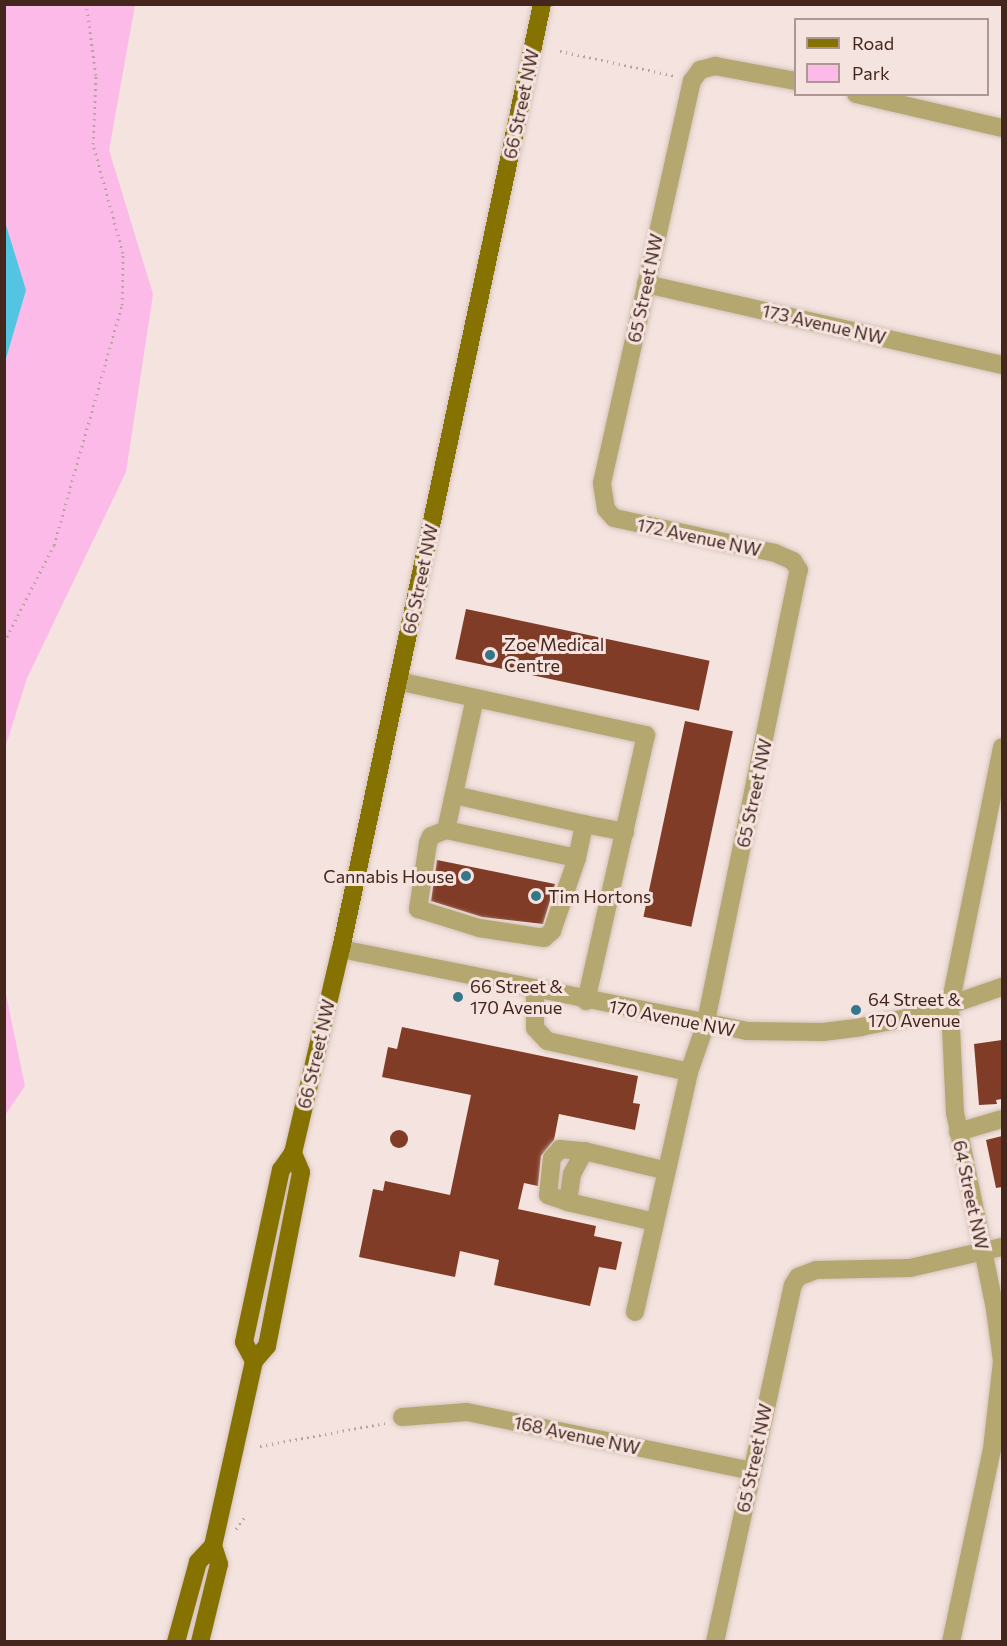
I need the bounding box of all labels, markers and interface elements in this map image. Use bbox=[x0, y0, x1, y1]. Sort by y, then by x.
legend bbox=[794, 18, 989, 96]
text: Road bbox=[852, 32, 894, 54]
street label: 66 Street NW bbox=[499, 47, 543, 161]
text: Park bbox=[852, 62, 890, 84]
street label: 65 Street NW bbox=[623, 231, 667, 345]
street label: 173 Avenue NW bbox=[760, 299, 888, 349]
street label: 172 Avenue NW bbox=[635, 513, 763, 561]
street label: 66 Street NW bbox=[398, 522, 442, 636]
place label: Zoe Medical Centre bbox=[504, 634, 604, 676]
marker: Zoe Medical Centre bbox=[481, 646, 499, 664]
street label: 65 Street NW bbox=[732, 736, 776, 850]
place label: Cannabis House bbox=[323, 865, 454, 887]
marker: Cannabis House bbox=[459, 869, 473, 883]
place label: Tim Hortons bbox=[548, 885, 651, 907]
marker: Tim Hortons bbox=[529, 889, 543, 903]
place label: 66 Street & 170 Avenue bbox=[470, 976, 563, 1018]
place label: 64 Street & 170 Avenue bbox=[868, 989, 961, 1032]
marker: 66 Street & 170 Avenue bbox=[451, 990, 465, 1004]
street label: 170 Avenue NW bbox=[607, 995, 737, 1041]
street label: 66 Street NW bbox=[293, 997, 339, 1111]
marker: 64 Street & 170 Avenue bbox=[849, 1003, 863, 1017]
street label: 64 Street NW bbox=[949, 1138, 993, 1252]
street label: 65 Street NW bbox=[732, 1401, 776, 1515]
street label: 168 Avenue NW bbox=[512, 1411, 642, 1459]

